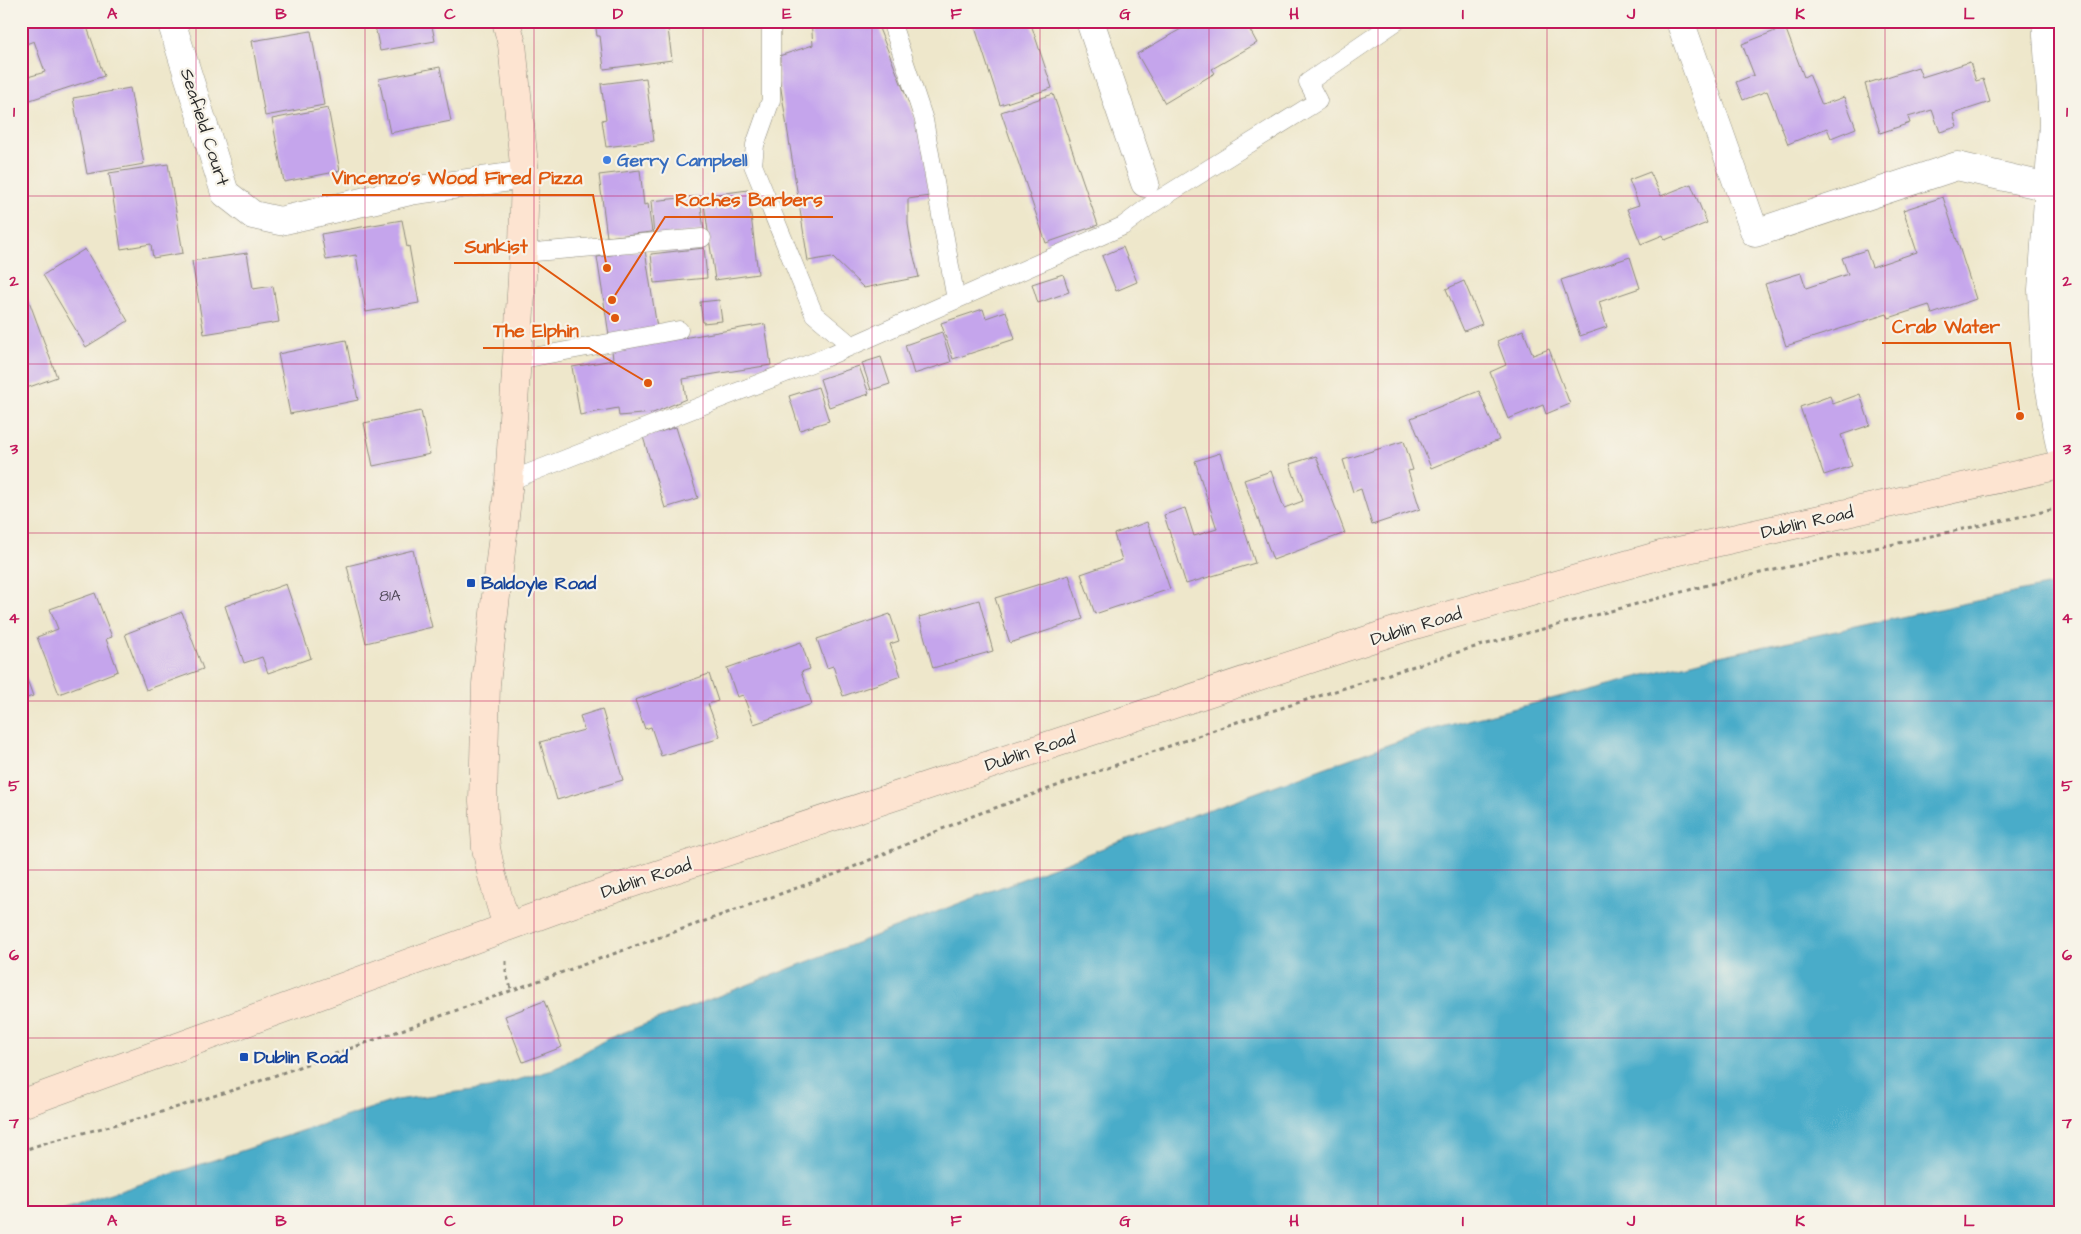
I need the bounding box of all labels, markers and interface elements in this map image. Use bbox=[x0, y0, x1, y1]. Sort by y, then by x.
text: A bbox=[107, 3, 118, 25]
text: B bbox=[275, 3, 287, 25]
text: C bbox=[444, 3, 456, 25]
text: D bbox=[613, 3, 624, 25]
text: E bbox=[782, 3, 792, 25]
text: F bbox=[950, 3, 962, 25]
text: G bbox=[1119, 3, 1131, 25]
text: H bbox=[1289, 3, 1299, 25]
text: I bbox=[1462, 3, 1464, 25]
text: J bbox=[1626, 3, 1636, 25]
text: K bbox=[1795, 3, 1805, 25]
text: L bbox=[1963, 3, 1975, 25]
street label: Seafield Court bbox=[174, 65, 235, 190]
text: 1 bbox=[13, 101, 16, 123]
text: 1 bbox=[2066, 101, 2069, 123]
place label: Gerry Campbell bbox=[617, 148, 748, 174]
marker: Gerry Campbell bbox=[601, 154, 613, 166]
callout: Vincenzo's Wood Fired Pizza bbox=[322, 161, 593, 195]
text: Vincenzo's Wood Fired Pizza bbox=[331, 165, 583, 192]
callout: Roches Barbers bbox=[665, 183, 833, 217]
text: Roches Barbers bbox=[675, 187, 823, 214]
callout: Sunkist bbox=[454, 229, 537, 263]
text: Sunkist bbox=[463, 234, 528, 261]
text: 2 bbox=[8, 270, 19, 292]
text: 2 bbox=[2061, 270, 2072, 292]
callout: Crab Water bbox=[1882, 309, 2010, 343]
callout: The Elphin bbox=[483, 314, 589, 348]
text: Crab Water bbox=[1892, 314, 2000, 341]
text: The Elphin bbox=[492, 318, 579, 345]
text: 3 bbox=[9, 438, 19, 460]
text: 3 bbox=[2062, 438, 2072, 460]
street label: Dublin Road bbox=[1758, 500, 1856, 545]
place label: Baldoyle Road bbox=[481, 571, 597, 597]
marker: Baldoyle Road bbox=[465, 577, 477, 589]
house number: 81A bbox=[379, 586, 401, 607]
street label: Dublin Road bbox=[1368, 601, 1465, 652]
text: 4 bbox=[9, 607, 20, 629]
text: 4 bbox=[2062, 607, 2073, 629]
street label: Dublin Road bbox=[982, 725, 1079, 778]
text: 5 bbox=[8, 775, 20, 797]
text: 5 bbox=[2061, 775, 2073, 797]
street label: Dublin Road bbox=[598, 852, 695, 905]
text: 6 bbox=[9, 944, 19, 966]
text: 6 bbox=[2062, 944, 2072, 966]
place label: Dublin Road bbox=[254, 1045, 349, 1070]
marker: Dublin Road bbox=[238, 1051, 250, 1063]
text: 7 bbox=[8, 1112, 19, 1134]
text: 7 bbox=[2061, 1112, 2072, 1134]
text: A bbox=[107, 1210, 118, 1232]
text: B bbox=[275, 1210, 287, 1232]
text: C bbox=[444, 1210, 456, 1232]
text: D bbox=[613, 1210, 624, 1232]
text: E bbox=[782, 1210, 792, 1232]
text: F bbox=[950, 1210, 962, 1232]
text: G bbox=[1119, 1210, 1131, 1232]
text: H bbox=[1289, 1210, 1299, 1232]
text: I bbox=[1462, 1210, 1464, 1232]
text: J bbox=[1626, 1210, 1636, 1232]
text: K bbox=[1795, 1210, 1805, 1232]
text: L bbox=[1963, 1210, 1975, 1232]

